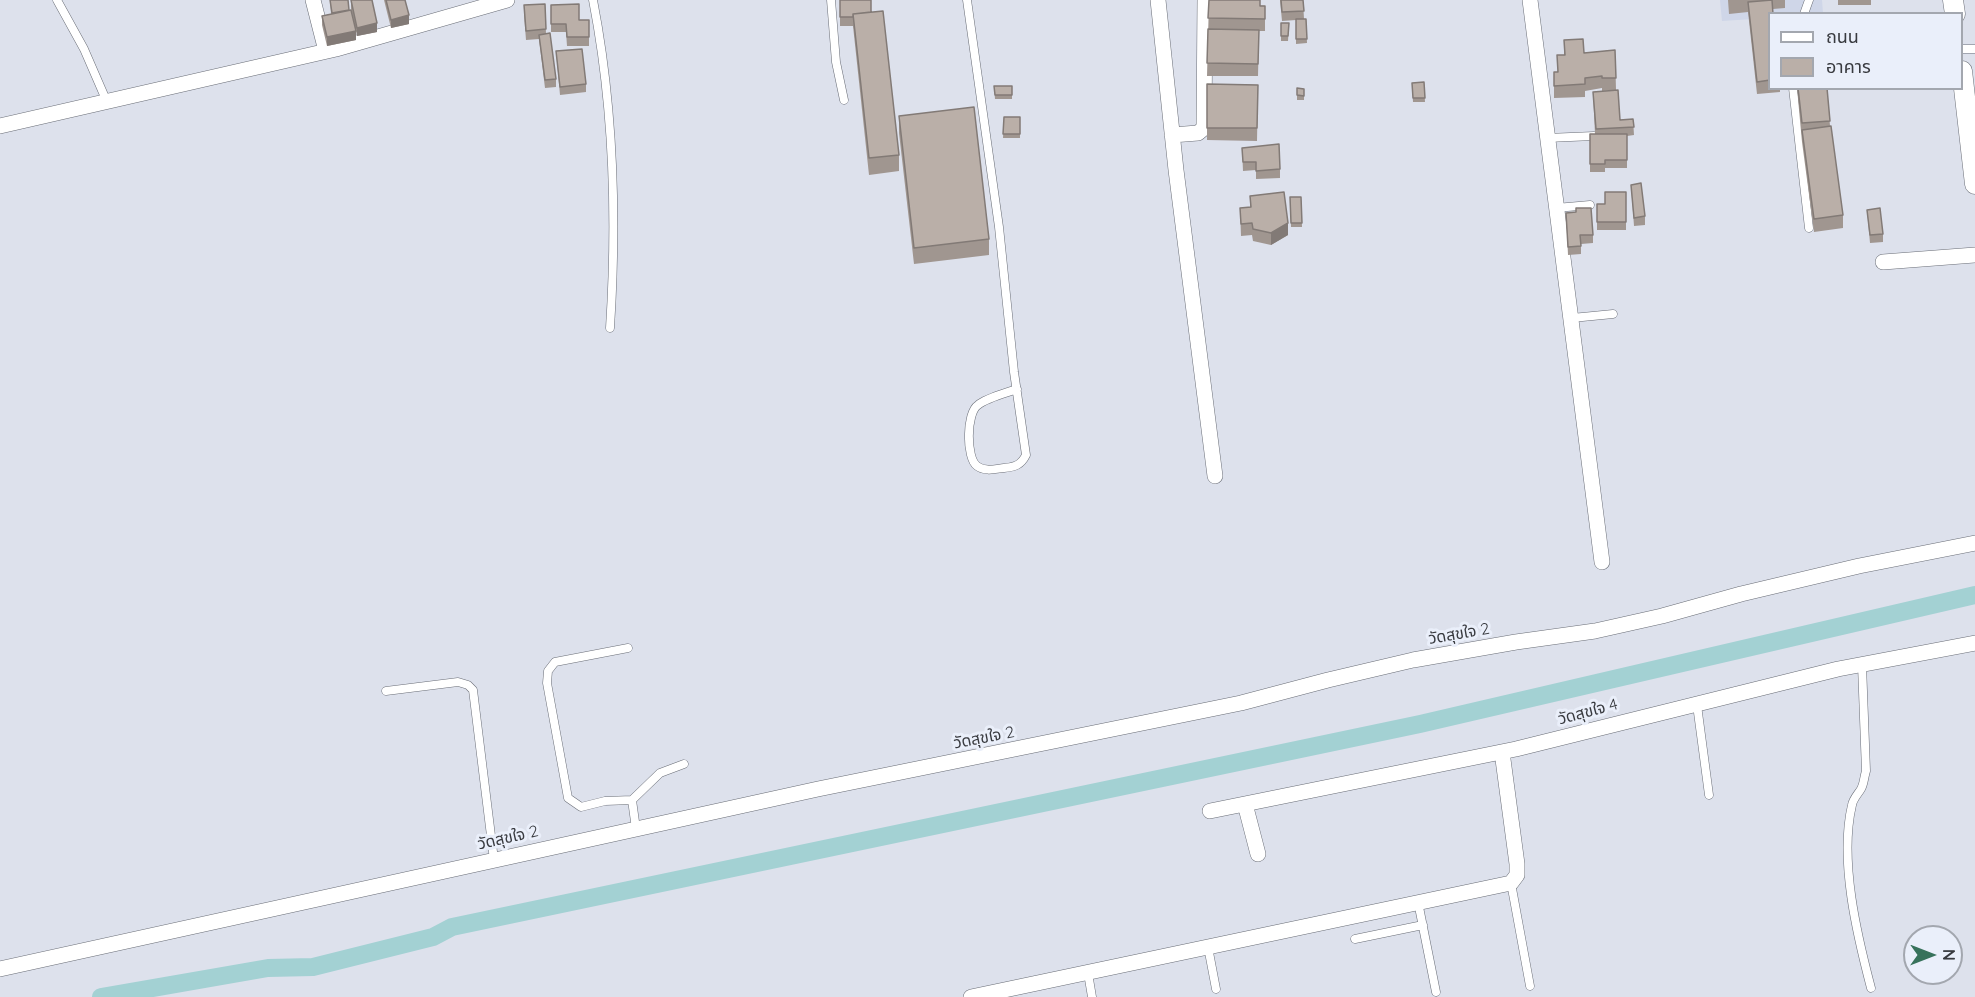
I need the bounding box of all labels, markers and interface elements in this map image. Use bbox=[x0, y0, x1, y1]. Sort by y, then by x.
legend bbox=[1768, 12, 1963, 90]
text: ถนน bbox=[1826, 25, 1859, 48]
text: อาคาร bbox=[1826, 55, 1871, 78]
street label: วัดสุขใจ 2 bbox=[1427, 619, 1491, 649]
street label: วัดสุขใจ 4 bbox=[1556, 695, 1620, 729]
street label: วัดสุขใจ 2 bbox=[952, 723, 1016, 753]
street label: วัดสุขใจ 2 bbox=[476, 822, 540, 854]
north arrow bbox=[1903, 925, 1963, 985]
text: N bbox=[1939, 949, 1959, 961]

